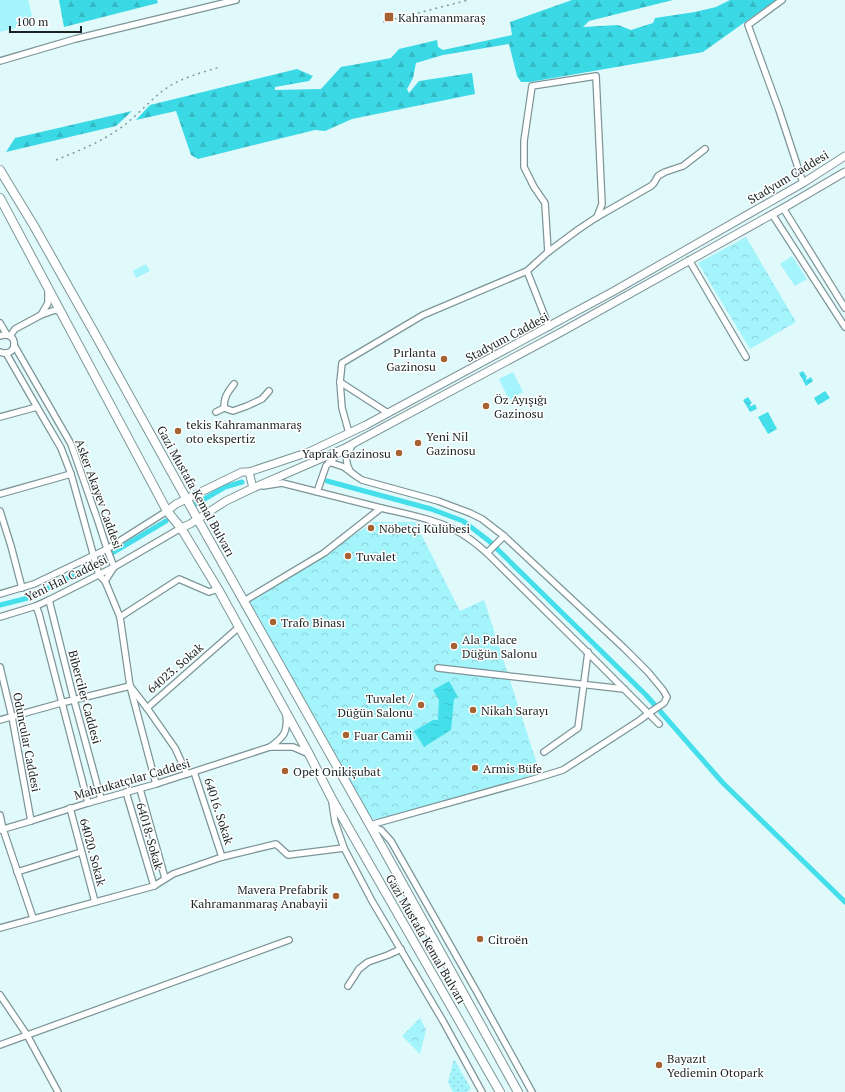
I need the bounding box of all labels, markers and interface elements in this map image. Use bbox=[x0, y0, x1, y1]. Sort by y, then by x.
scale bar bbox=[10, 8, 81, 34]
place label: Kahramanmaraş bbox=[398, 10, 486, 25]
marker: Kahramanmaraş bbox=[383, 11, 395, 23]
text: 100 m bbox=[16, 14, 49, 29]
street label: Stadyum Caddesi bbox=[745, 147, 832, 207]
street label: Stadyum Caddesi bbox=[463, 309, 551, 365]
place label: Pırlanta Gazinosu bbox=[386, 345, 436, 374]
marker: Pırlanta Gazinosu bbox=[439, 354, 449, 364]
place label: Öz Ayışığı Gazinosu bbox=[494, 392, 548, 421]
marker: Öz Ayışığı Gazinosu bbox=[481, 401, 491, 411]
place label: tekis Kahramanmaraş oto ekspertiz bbox=[186, 417, 302, 446]
street label: Gazi Mustafa Kemal Bulvarı bbox=[154, 423, 238, 559]
marker: tekis Kahramanmaraş oto ekspertiz bbox=[173, 426, 183, 436]
place label: Yeni Nil Gazinosu bbox=[426, 429, 476, 458]
street label: Asker Akayev Caddesi bbox=[72, 437, 126, 551]
marker: Yeni Nil Gazinosu bbox=[413, 438, 423, 448]
place label: Yaprak Gazinosu bbox=[302, 446, 391, 461]
marker: Yaprak Gazinosu bbox=[394, 448, 404, 458]
place label: Nöbetçi Kulübesi bbox=[379, 521, 470, 536]
marker: Nöbetçi Kulübesi bbox=[366, 523, 376, 533]
place label: Tuvalet bbox=[356, 549, 397, 564]
street label: Yeni Hal Caddesi bbox=[22, 551, 110, 604]
marker: Tuvalet bbox=[343, 551, 353, 561]
place label: Trafo Binası bbox=[281, 615, 346, 630]
marker: Trafo Binası bbox=[268, 617, 278, 627]
place label: Ala Palace Düğün Salonu bbox=[462, 632, 537, 661]
street label: 64023. Sokak bbox=[144, 639, 207, 696]
marker: Ala Palace Düğün Salonu bbox=[449, 641, 459, 651]
street label: Biberciler Caddesi bbox=[65, 648, 105, 746]
street label: Oduncular Caddesi bbox=[10, 691, 44, 793]
place label: Tuvalet / Düğün Salonu bbox=[338, 691, 414, 720]
marker: Tuvalet / Düğün Salonu bbox=[416, 700, 426, 710]
place label: Nikah Sarayı bbox=[481, 703, 549, 718]
marker: Nikah Sarayı bbox=[468, 705, 478, 715]
place label: Fuar Camii bbox=[354, 728, 413, 743]
marker: Fuar Camii bbox=[341, 730, 351, 740]
street label: Mahrukatçılar Caddesi bbox=[72, 755, 192, 803]
place label: Armis Büfe bbox=[483, 761, 542, 776]
marker: Armis Büfe bbox=[470, 763, 480, 773]
place label: Opet Onikişubat bbox=[293, 764, 381, 779]
marker: Opet Onikişubat bbox=[280, 766, 290, 776]
street label: 64016. Sokak bbox=[201, 776, 237, 847]
street label: 64018. Sokak bbox=[133, 801, 167, 872]
street label: 64020. Sokak bbox=[77, 817, 109, 888]
street label: Gazi Mustafa Kemal Bulvarı bbox=[383, 872, 469, 1007]
place label: Mavera Prefabrik Kahramanmaraş Anabayii bbox=[190, 882, 329, 911]
marker: Mavera Prefabrik Kahramanmaraş Anabayii bbox=[331, 891, 341, 901]
place label: Citroën bbox=[488, 932, 528, 947]
marker: Citroën bbox=[475, 934, 485, 944]
place label: Bayazıt Yediemin Otopark bbox=[667, 1051, 764, 1080]
marker: Bayazıt Yediemin Otopark bbox=[654, 1060, 664, 1070]

